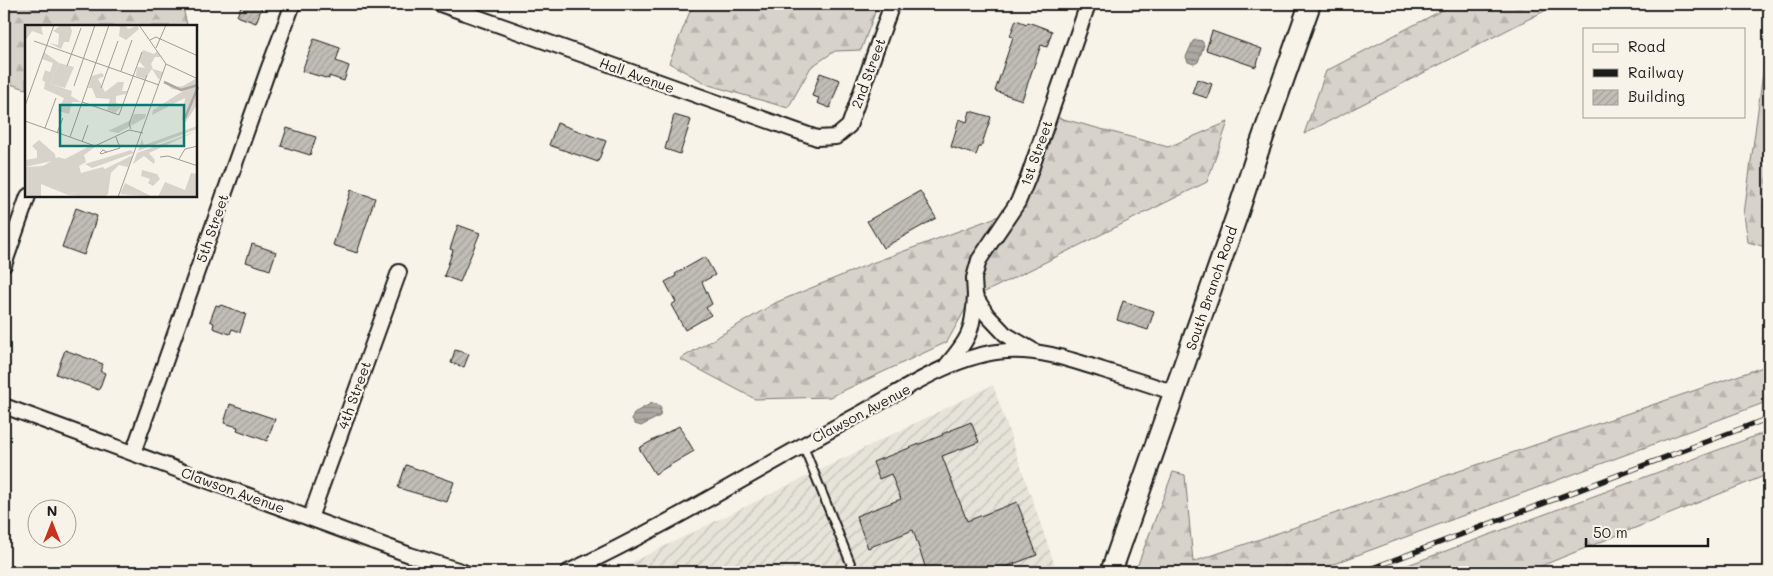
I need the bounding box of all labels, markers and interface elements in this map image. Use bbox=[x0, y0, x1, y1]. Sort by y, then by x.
inset map bbox=[25, 25, 198, 198]
legend bbox=[1583, 28, 1746, 118]
street label: 2nd Street bbox=[847, 35, 889, 111]
text: Road bbox=[1628, 36, 1665, 56]
street label: Hall Avenue bbox=[597, 53, 677, 97]
text: Railway bbox=[1628, 62, 1684, 82]
text: Building bbox=[1628, 86, 1685, 106]
street label: 1st Street bbox=[1015, 118, 1057, 188]
street label: 5th Street bbox=[191, 191, 233, 265]
street label: South Branch Road bbox=[1181, 223, 1241, 353]
street label: 4th Street bbox=[333, 358, 375, 432]
street label: Clawson Avenue bbox=[808, 379, 914, 447]
street label: Clawson Avenue bbox=[179, 462, 287, 518]
north arrow bbox=[28, 498, 78, 548]
text: N bbox=[47, 501, 57, 520]
scale bar bbox=[1586, 516, 1708, 548]
text: 50 m bbox=[1593, 522, 1628, 542]

